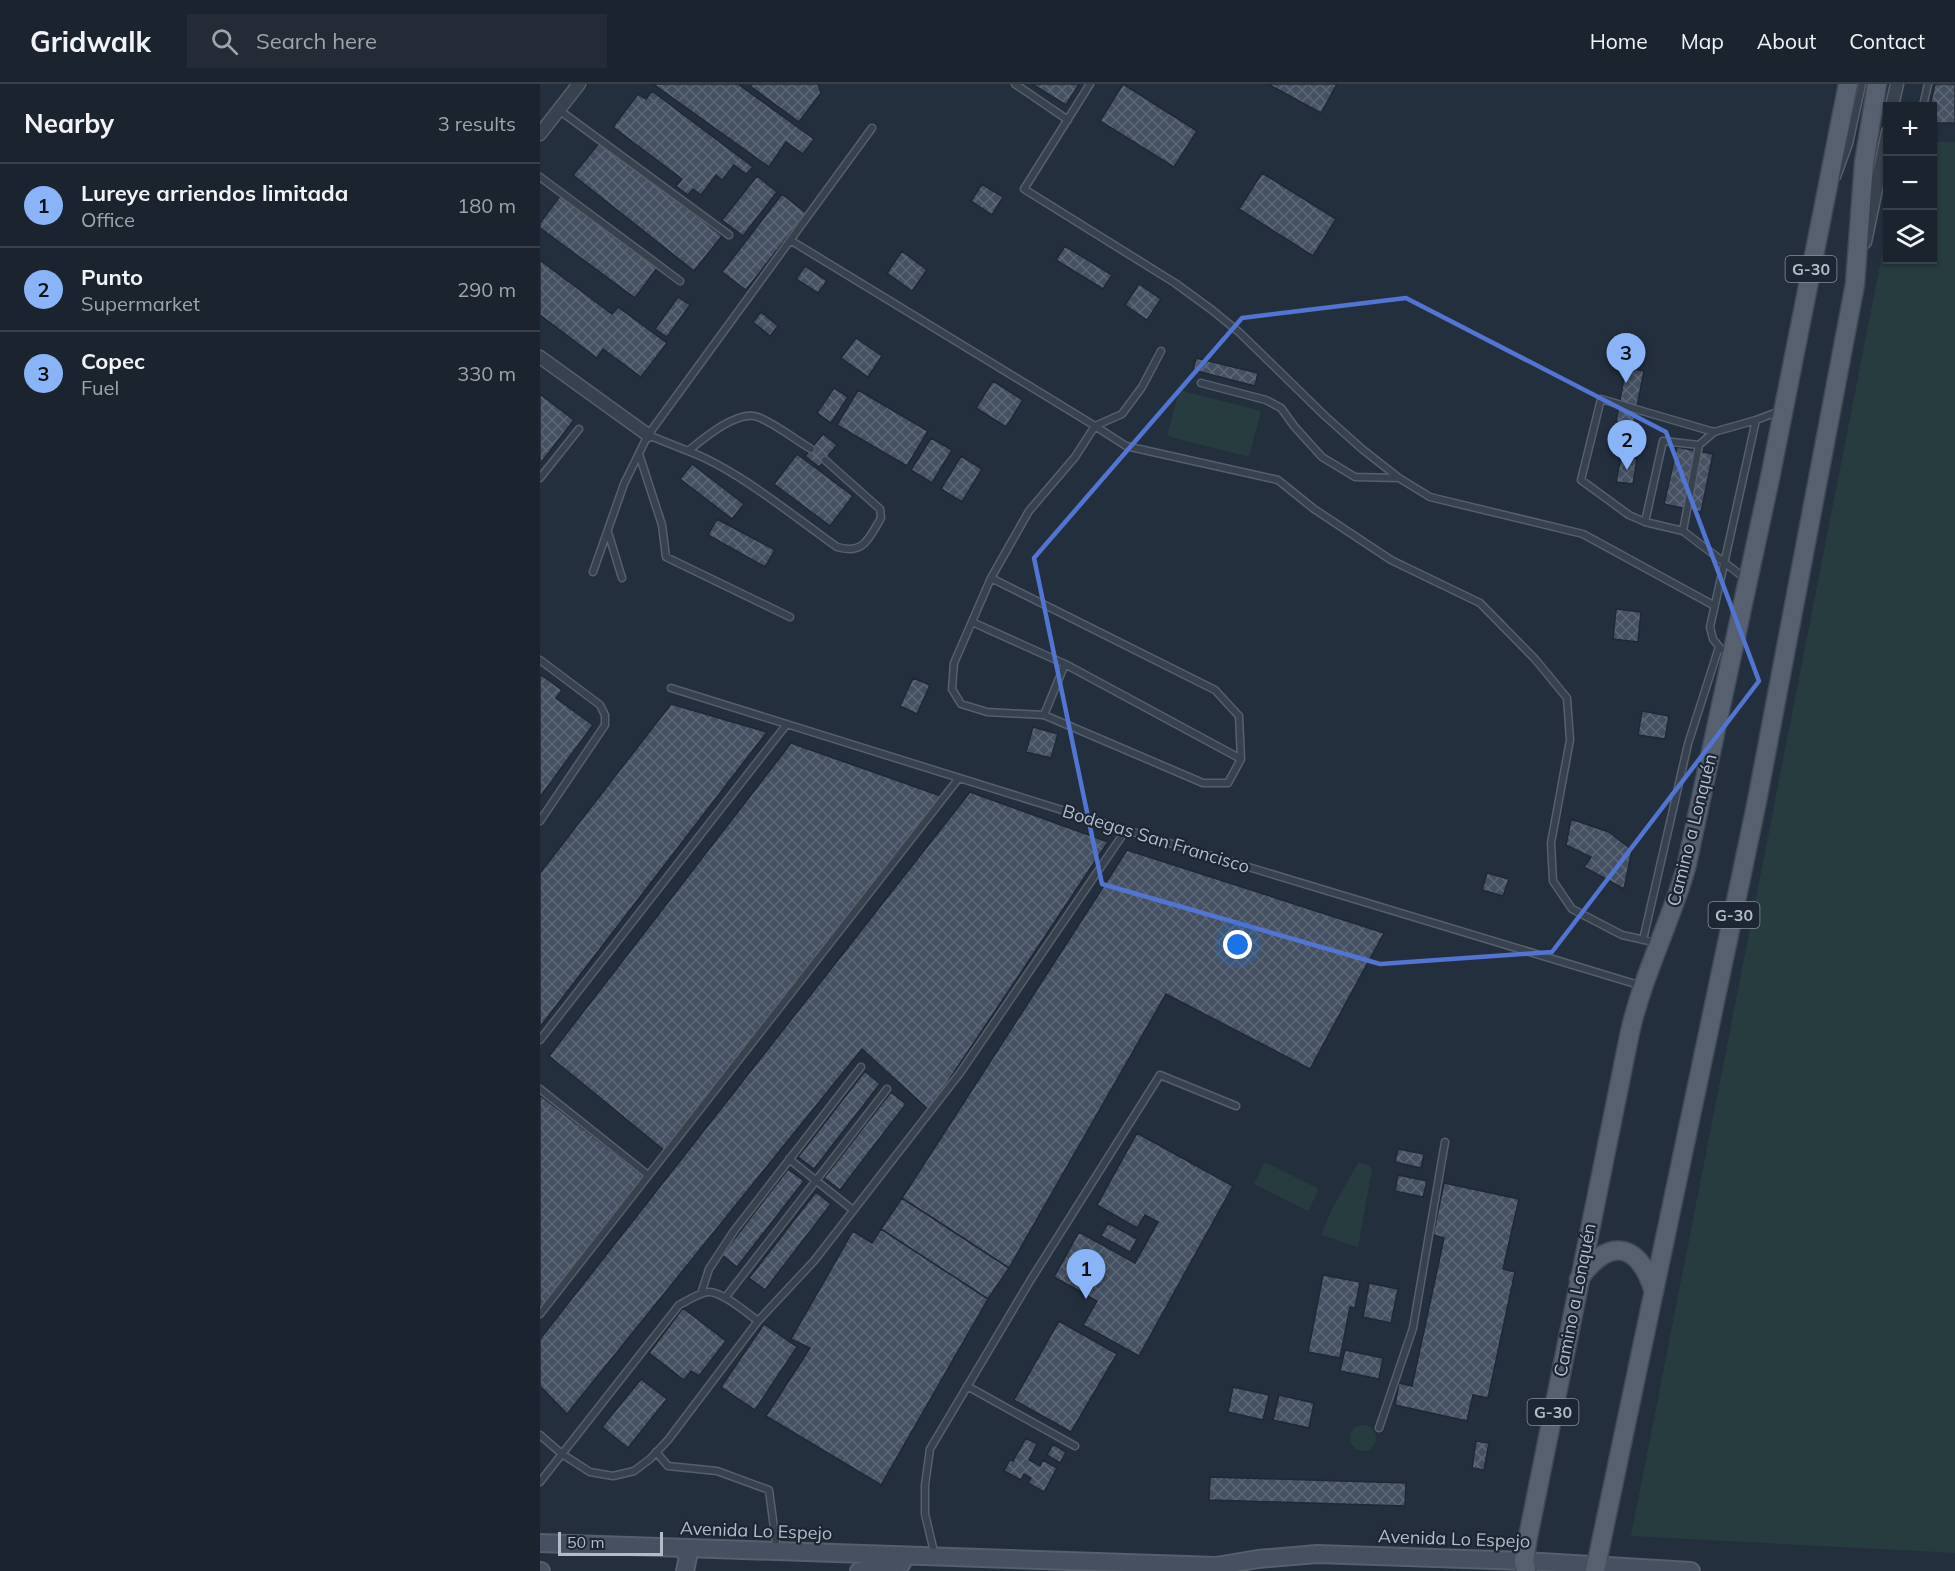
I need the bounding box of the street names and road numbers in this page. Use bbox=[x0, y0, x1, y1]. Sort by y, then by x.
road number: G-30 bbox=[1786, 256, 1836, 282]
street label: Camino a Lonquén bbox=[1661, 751, 1722, 908]
street label: Bodegas San Francisco bbox=[1060, 799, 1253, 878]
road number: G-30 bbox=[1708, 902, 1760, 928]
street label: Camino a Lonquén bbox=[1548, 1221, 1601, 1379]
road number: G-30 bbox=[1528, 1399, 1578, 1425]
street label: Avenida Lo Espejo bbox=[679, 1516, 833, 1545]
street label: Avenida Lo Espejo bbox=[1377, 1524, 1531, 1553]

